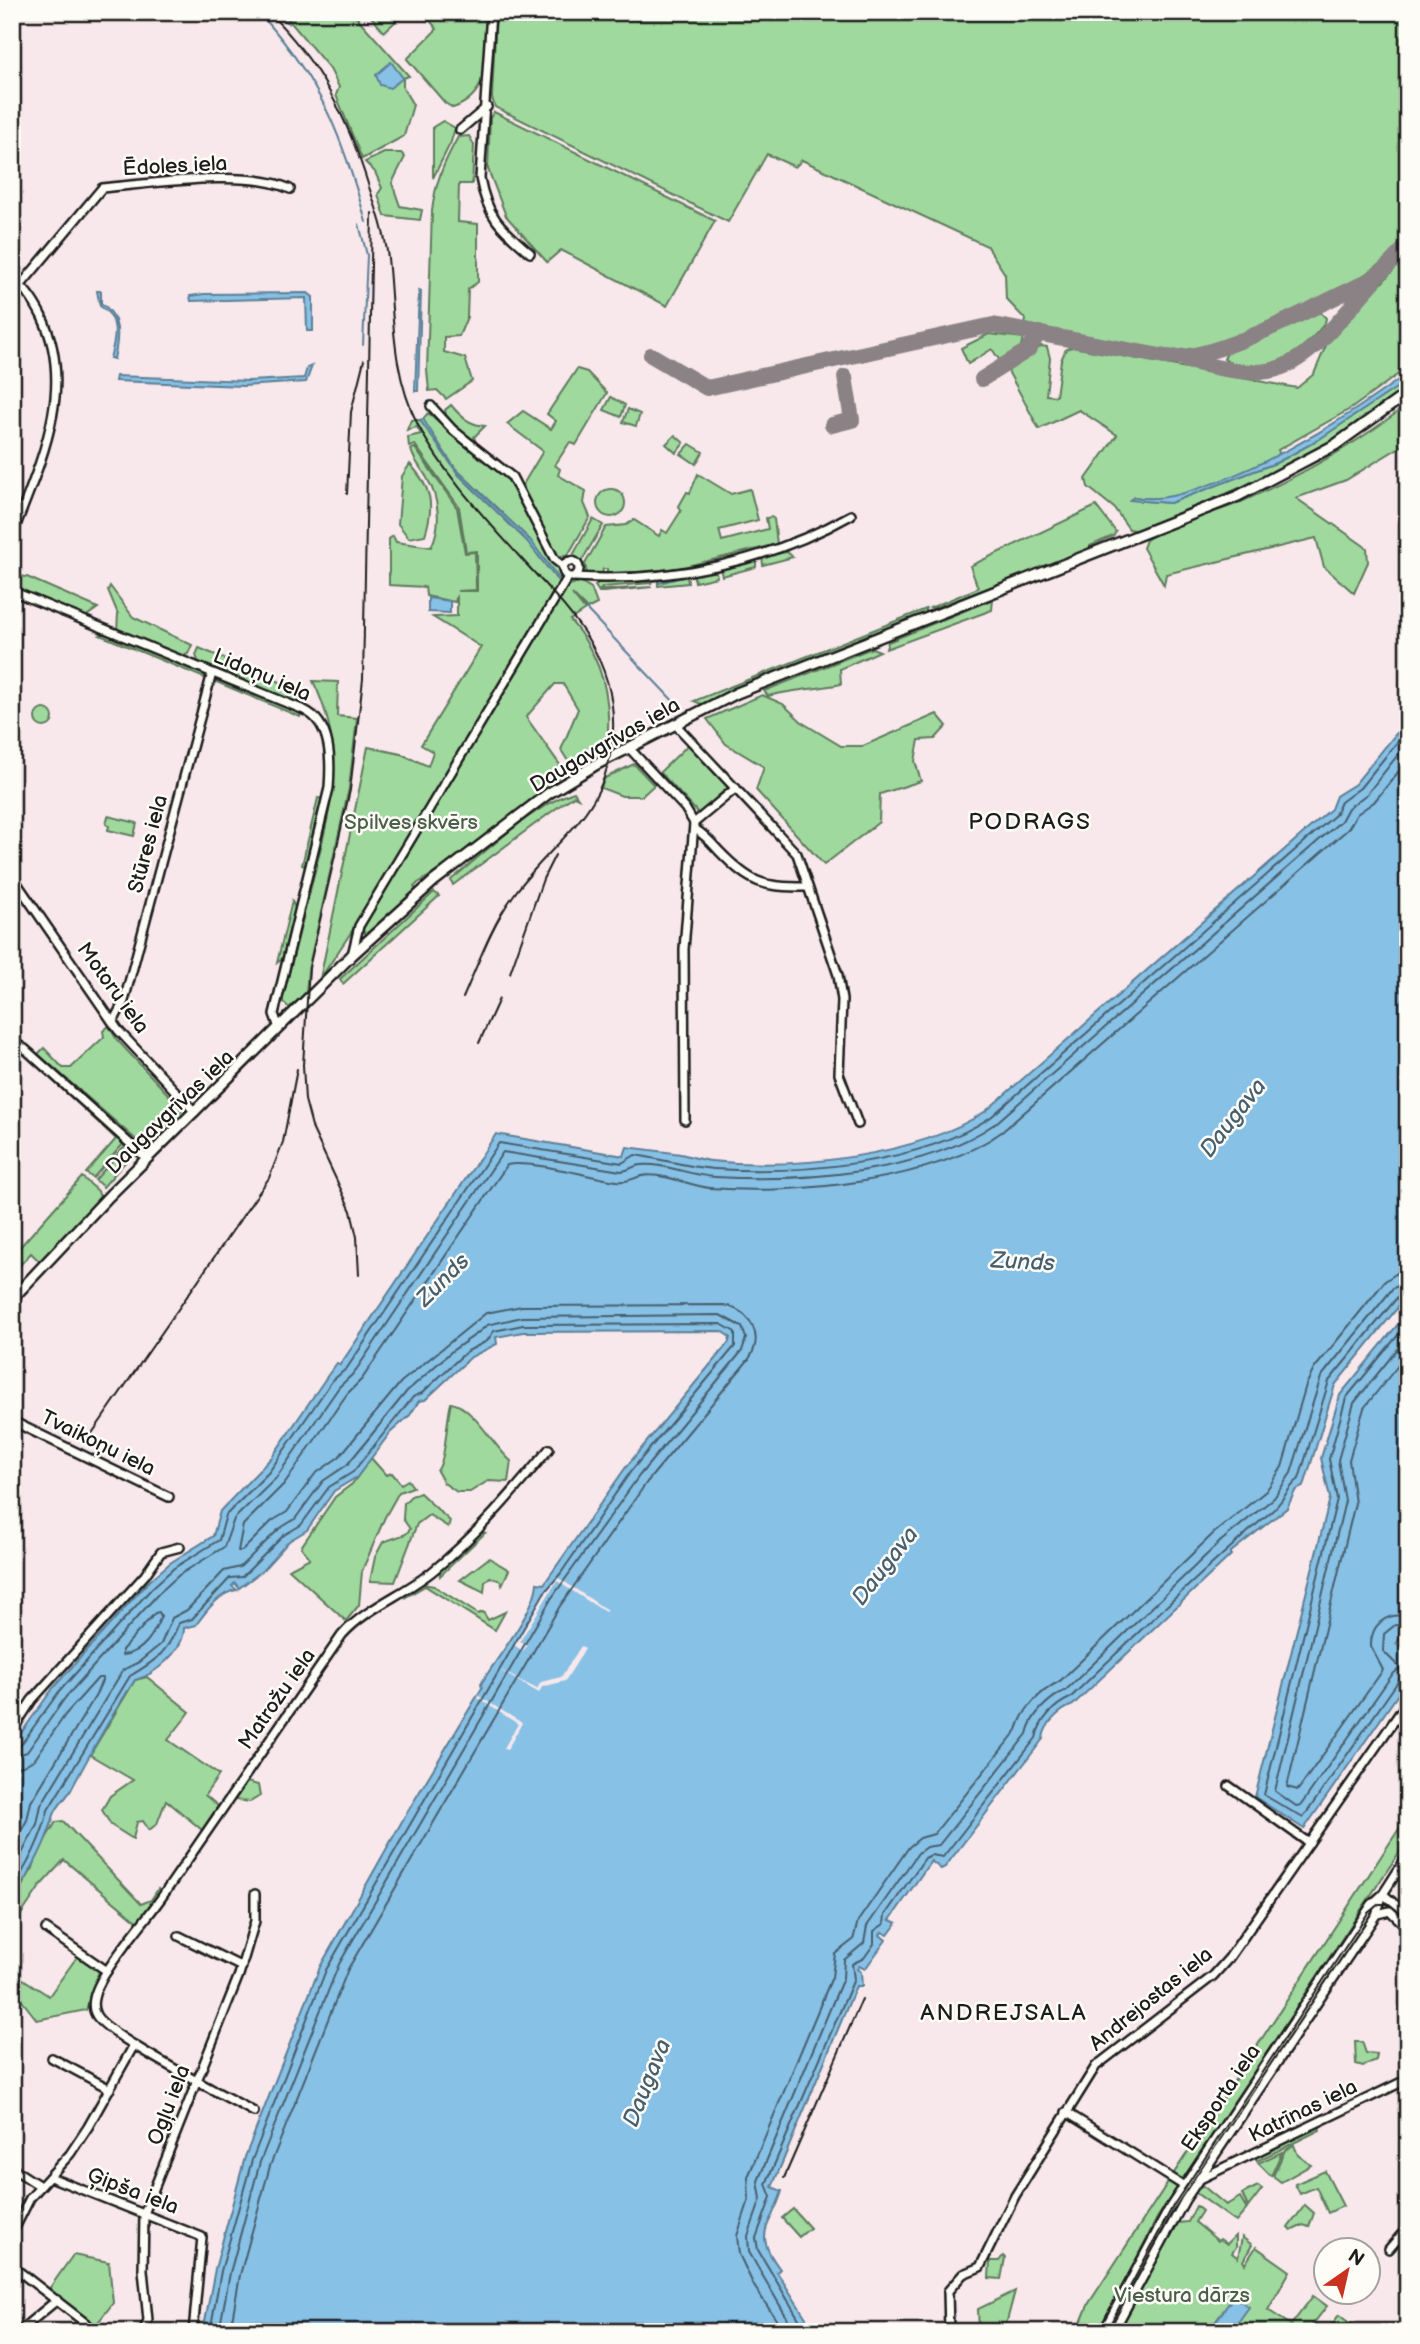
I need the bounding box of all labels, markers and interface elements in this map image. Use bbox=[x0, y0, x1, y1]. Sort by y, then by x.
street label: Ēdoles iela bbox=[122, 151, 228, 181]
street label: Lidoņu iela bbox=[209, 643, 315, 707]
street label: Daugavgrīvas iela bbox=[526, 692, 684, 798]
street label: Stūres iela bbox=[123, 792, 173, 896]
district label: PODRAGS bbox=[968, 808, 1092, 836]
park label: Spilves skvērs bbox=[344, 810, 478, 835]
street label: Motoru iela bbox=[72, 938, 154, 1038]
street label: Daugavgrīvas iela bbox=[101, 1044, 239, 1180]
water label: Daugava bbox=[1194, 1073, 1272, 1163]
water label: Zunds bbox=[989, 1246, 1056, 1278]
water label: Zunds bbox=[410, 1247, 476, 1313]
street label: Tvaikoņu iela bbox=[37, 1405, 159, 1481]
water label: Daugava bbox=[846, 1521, 924, 1611]
street label: Matrožu iela bbox=[233, 1644, 321, 1754]
street label: Andrejostas iela bbox=[1084, 1942, 1218, 2056]
district label: ANDREJSALA bbox=[920, 1999, 1088, 2027]
water label: Daugava bbox=[617, 2035, 677, 2131]
street label: Eksporta iela bbox=[1176, 2040, 1266, 2156]
street label: Ogļu iela bbox=[142, 2061, 196, 2149]
street label: Katrīnas iela bbox=[1245, 2074, 1361, 2148]
street label: Ģipša iela bbox=[83, 2162, 182, 2222]
north arrow bbox=[1312, 2236, 1382, 2306]
text: N bbox=[1343, 2245, 1368, 2272]
park label: Viestura dārzs bbox=[1114, 2283, 1250, 2308]

